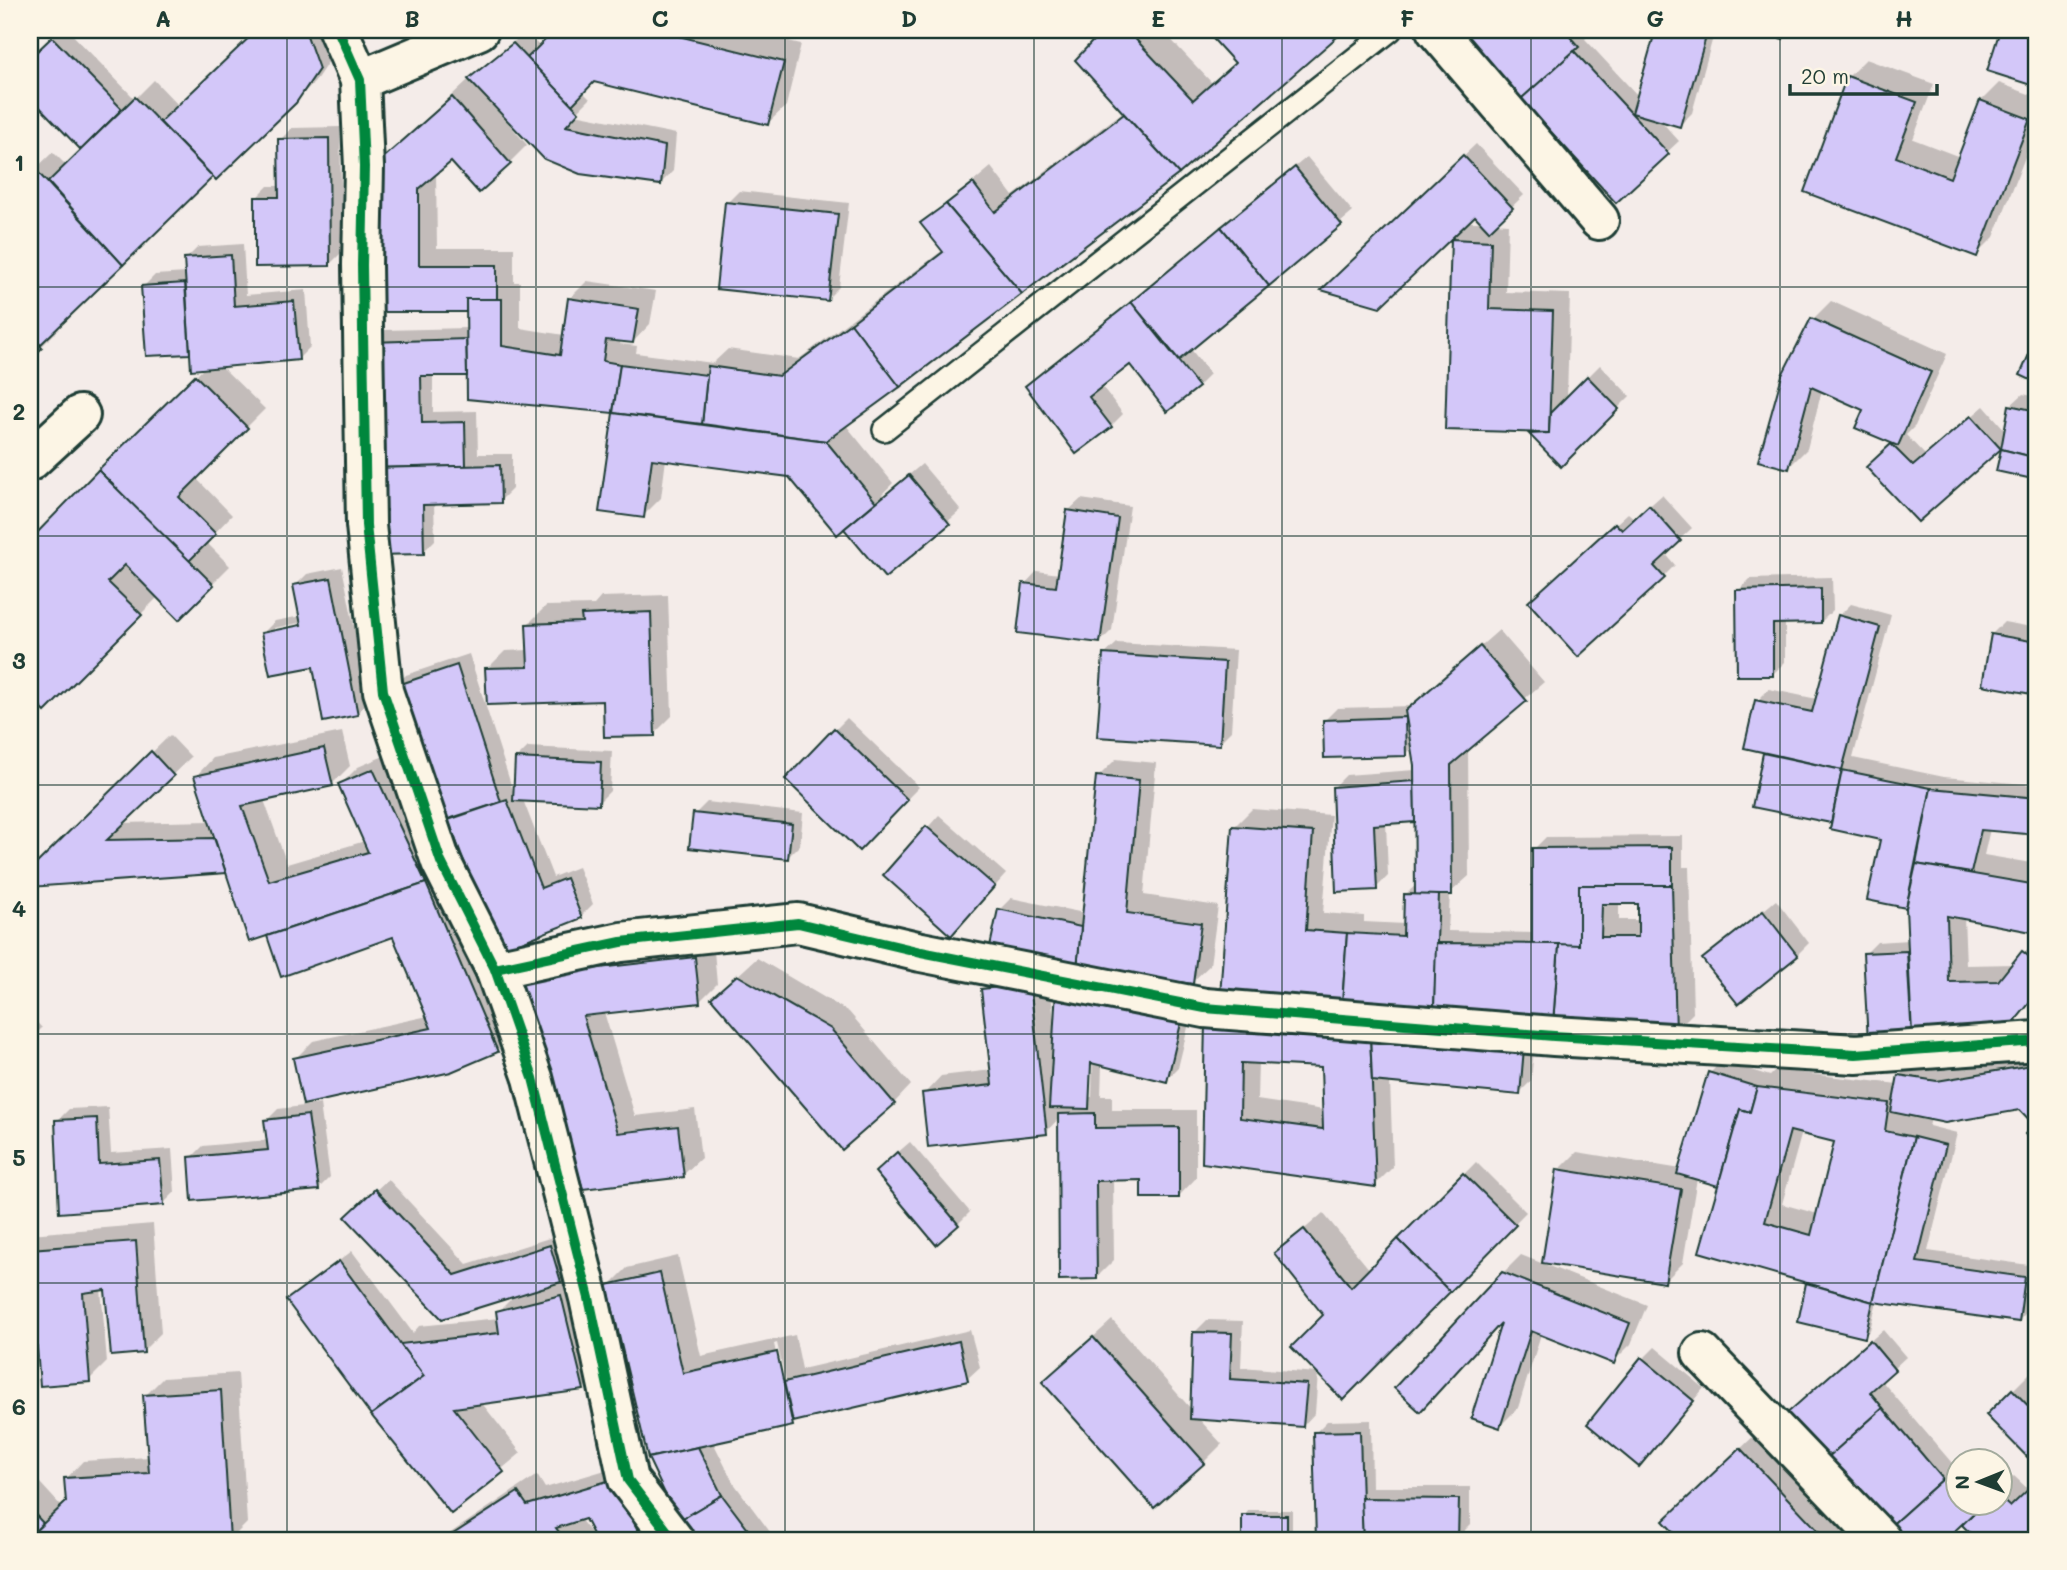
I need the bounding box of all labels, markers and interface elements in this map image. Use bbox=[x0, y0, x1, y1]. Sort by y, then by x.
text: A bbox=[155, 3, 171, 33]
text: B bbox=[404, 3, 420, 33]
text: C bbox=[651, 3, 669, 33]
text: D bbox=[901, 3, 917, 33]
text: E bbox=[1151, 3, 1165, 33]
text: F bbox=[1400, 3, 1414, 33]
text: G bbox=[1646, 3, 1664, 33]
text: H bbox=[1895, 3, 1913, 33]
scale bar bbox=[1790, 52, 1938, 96]
text: 20 m bbox=[1801, 62, 1849, 89]
text: 1 bbox=[14, 147, 24, 177]
text: 2 bbox=[13, 396, 25, 426]
text: 3 bbox=[12, 645, 26, 675]
text: 4 bbox=[12, 893, 26, 923]
text: 5 bbox=[12, 1142, 26, 1172]
text: 6 bbox=[12, 1391, 26, 1421]
north arrow bbox=[1944, 1448, 2014, 1518]
text: N bbox=[1949, 1475, 1974, 1490]

